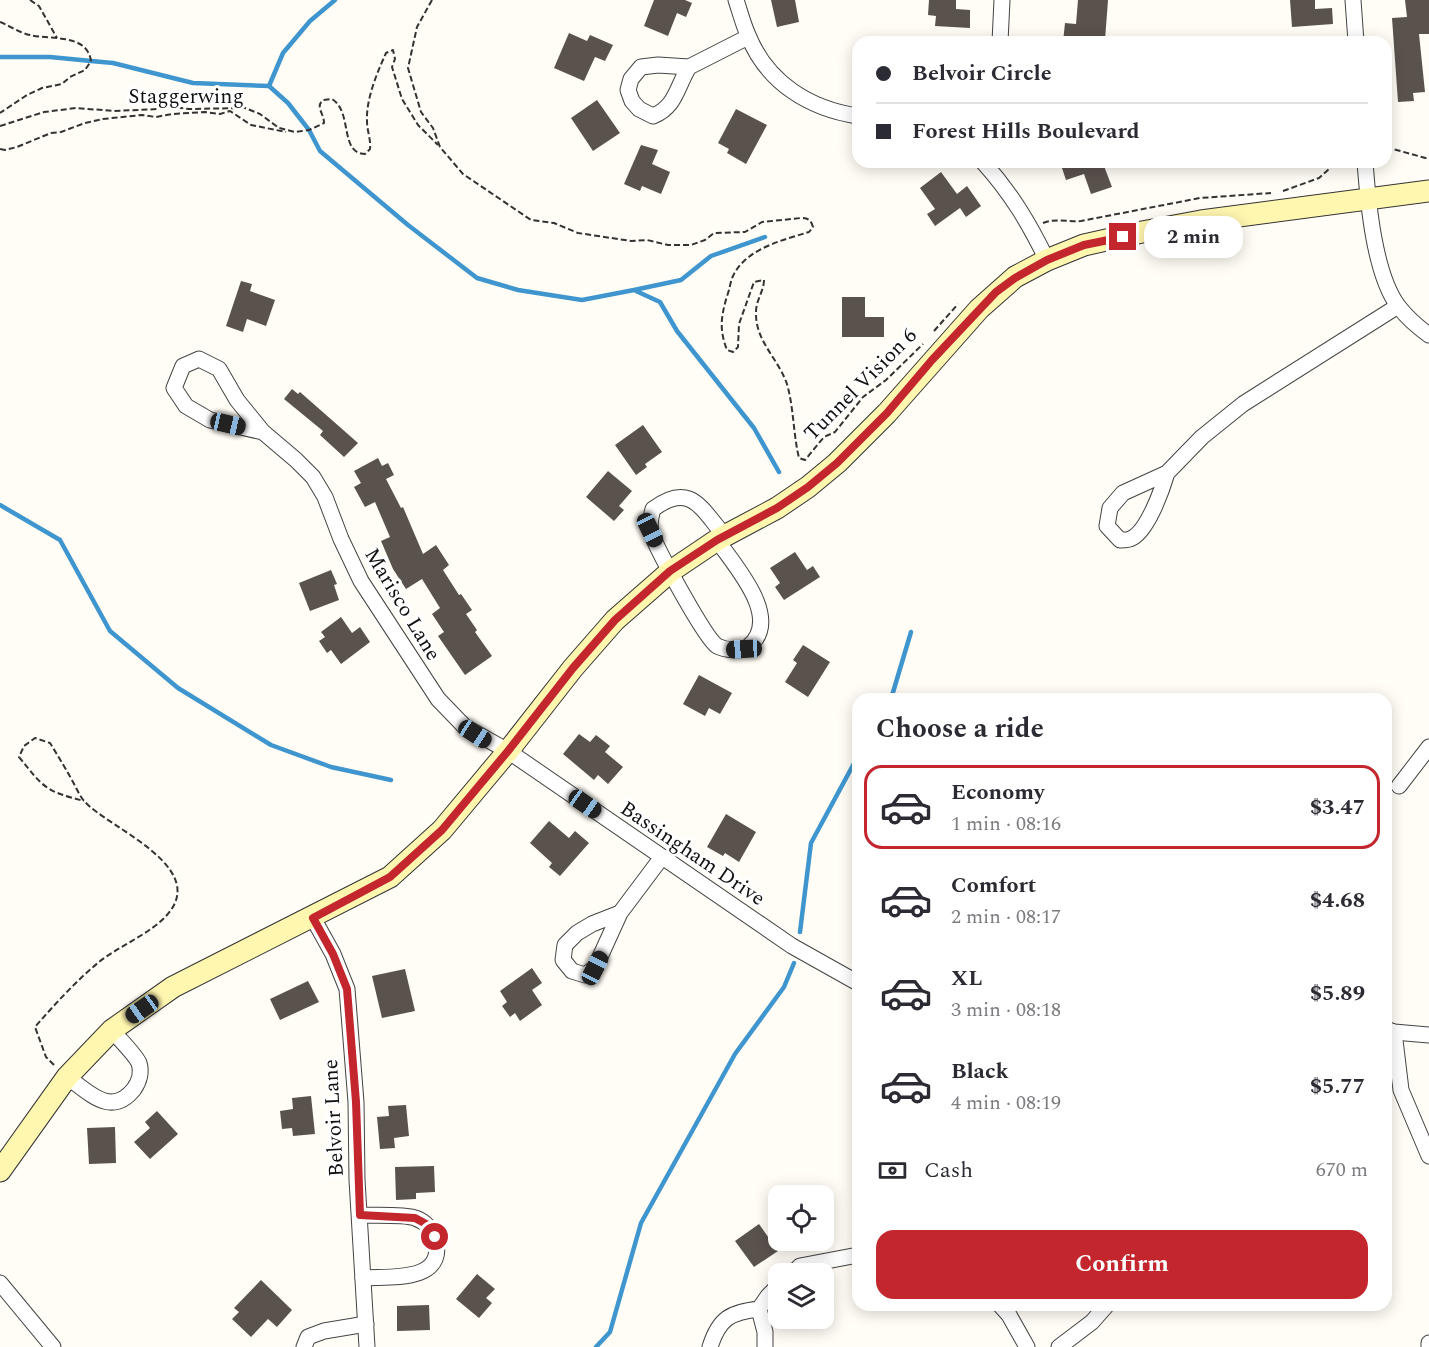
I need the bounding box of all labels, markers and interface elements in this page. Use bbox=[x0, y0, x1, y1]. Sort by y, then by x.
text: Belvoir Circle bbox=[912, 57, 1052, 90]
street label: Staggerwing bbox=[128, 81, 244, 113]
text: Forest Hills Boulevard bbox=[912, 115, 1140, 148]
callout: 2 min bbox=[1144, 216, 1243, 258]
text: 2 min bbox=[1167, 222, 1220, 252]
route end bbox=[1109, 223, 1136, 250]
street label: Tunnel Vision 6 bbox=[797, 321, 925, 449]
car bbox=[208, 411, 248, 437]
car bbox=[634, 510, 666, 550]
street label: Marisco Lane bbox=[356, 542, 449, 667]
car bbox=[726, 639, 762, 659]
text: Choose a ride bbox=[876, 708, 1044, 750]
car bbox=[455, 717, 495, 751]
text: Economy bbox=[951, 776, 1044, 809]
icon: car bbox=[879, 780, 933, 834]
car bbox=[565, 786, 605, 822]
text: $3.47 bbox=[1310, 791, 1365, 824]
street label: Bassingham Drive bbox=[613, 793, 771, 914]
text: 1 min · 08:16 bbox=[951, 809, 1061, 839]
text: Comfort bbox=[951, 869, 1036, 902]
icon: car bbox=[879, 873, 933, 927]
text: $4.68 bbox=[1310, 884, 1365, 917]
text: 2 min · 08:17 bbox=[951, 902, 1061, 932]
car bbox=[579, 948, 611, 988]
text: XL bbox=[951, 962, 982, 995]
icon: car bbox=[879, 966, 933, 1020]
text: $5.89 bbox=[1310, 977, 1365, 1010]
car bbox=[122, 991, 162, 1027]
text: 3 min · 08:18 bbox=[951, 995, 1061, 1025]
text: Black bbox=[951, 1055, 1009, 1088]
street label: Belvoir Lane bbox=[315, 1058, 353, 1178]
icon: car bbox=[879, 1059, 933, 1113]
text: $5.77 bbox=[1310, 1070, 1365, 1103]
text: 4 min · 08:19 bbox=[951, 1088, 1061, 1118]
icon: cash bbox=[876, 1154, 909, 1187]
text: Cash bbox=[924, 1154, 973, 1187]
text: 670 m bbox=[1316, 1155, 1368, 1185]
map controls bbox=[768, 1185, 834, 1329]
button: locate bbox=[768, 1185, 834, 1251]
route start bbox=[421, 1223, 448, 1250]
button: Confirm bbox=[876, 1230, 1368, 1299]
button: layers bbox=[768, 1263, 834, 1329]

